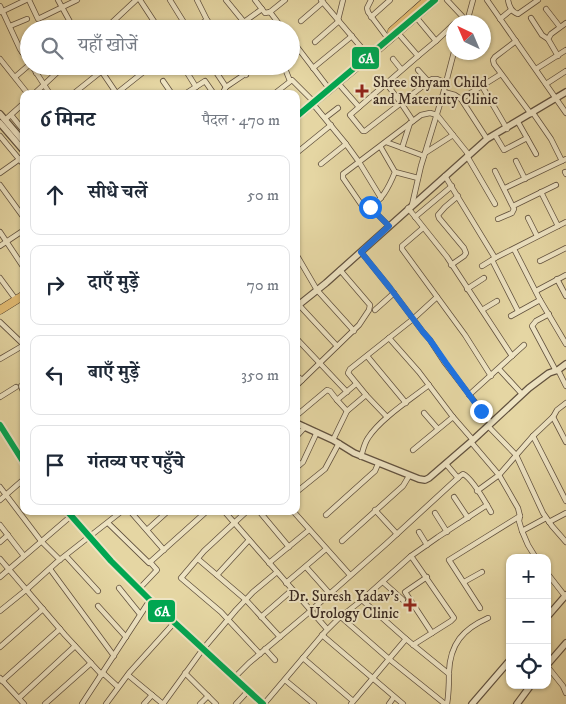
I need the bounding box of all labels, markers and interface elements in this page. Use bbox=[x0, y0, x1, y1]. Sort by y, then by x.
north arrow bbox=[446, 15, 491, 60]
search box bbox=[20, 20, 300, 75]
icon: search bbox=[38, 34, 66, 62]
text: यहाँ खोजें bbox=[78, 34, 138, 57]
line badge: 6A bbox=[351, 46, 380, 70]
text: 6A bbox=[358, 50, 375, 68]
place label: Shree Shyam Child and Maternity Clinic bbox=[373, 73, 498, 109]
marker: Shree Shyam Child and Maternity Clinic bbox=[355, 84, 369, 98]
text: 6 मिनट bbox=[40, 107, 95, 133]
text: पैदल · 470 m bbox=[202, 110, 280, 130]
icon: ahead bbox=[41, 181, 69, 209]
text: सीधे चलें bbox=[88, 181, 147, 204]
text: 50 m bbox=[247, 185, 279, 205]
route start bbox=[359, 196, 382, 219]
icon: right bbox=[41, 271, 69, 299]
text: दाएँ मुड़ें bbox=[88, 271, 139, 294]
text: 70 m bbox=[247, 275, 279, 295]
icon: left bbox=[41, 361, 69, 389]
text: बाएँ मुड़ें bbox=[88, 361, 139, 384]
text: 350 m bbox=[241, 365, 279, 385]
route end bbox=[470, 400, 493, 423]
icon: arrive bbox=[41, 451, 69, 479]
text: गंतव्य पर पहुँचे bbox=[88, 451, 184, 474]
map controls bbox=[506, 554, 551, 689]
button: + bbox=[506, 554, 551, 599]
place label: Dr. Suresh Yadav's Urology Clinic bbox=[289, 587, 400, 623]
marker: Dr. Suresh Yadav's Urology Clinic bbox=[403, 598, 417, 612]
line badge: 6A bbox=[147, 599, 176, 623]
button: − bbox=[506, 599, 551, 644]
text: 6A bbox=[154, 603, 171, 621]
button: locate bbox=[506, 644, 551, 689]

